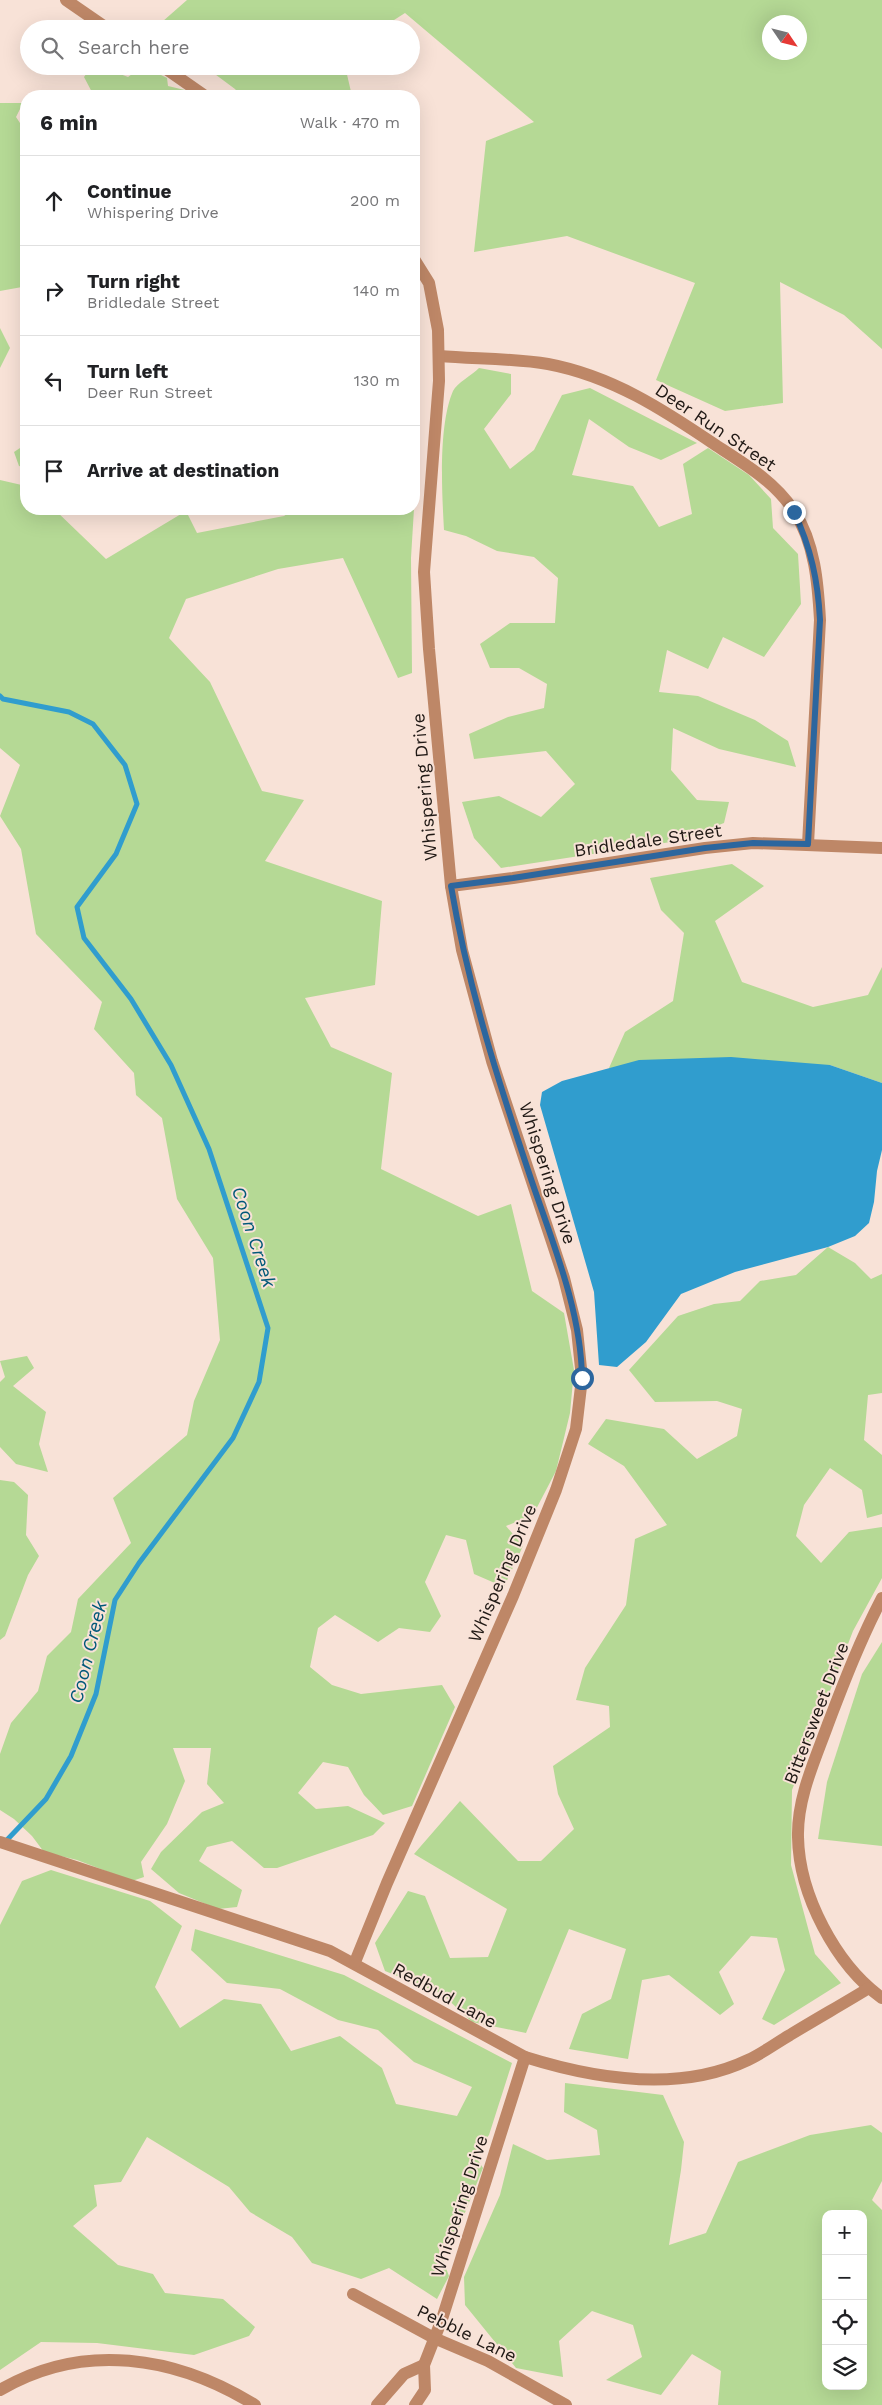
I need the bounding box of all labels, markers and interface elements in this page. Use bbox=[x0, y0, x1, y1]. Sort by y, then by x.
north arrow bbox=[762, 15, 807, 60]
search box bbox=[20, 20, 420, 75]
icon: search bbox=[38, 34, 66, 62]
text: Search here bbox=[78, 36, 189, 59]
text: 6 min bbox=[40, 110, 98, 135]
text: Walk · 470 m bbox=[300, 113, 400, 132]
text: Continue bbox=[87, 180, 171, 203]
icon: ahead bbox=[40, 187, 68, 215]
text: 200 m bbox=[350, 191, 400, 210]
text: Whispering Drive bbox=[87, 203, 219, 222]
text: Turn right bbox=[87, 270, 180, 293]
icon: right bbox=[40, 277, 68, 305]
text: 140 m bbox=[353, 281, 400, 300]
text: Bridledale Street bbox=[87, 293, 219, 312]
text: Turn left bbox=[87, 360, 168, 383]
icon: left bbox=[40, 367, 68, 395]
text: 130 m bbox=[354, 371, 400, 390]
street label: Deer Run Street bbox=[652, 379, 781, 475]
text: Deer Run Street bbox=[87, 383, 212, 402]
icon: arrive bbox=[40, 457, 68, 485]
text: Arrive at destination bbox=[87, 459, 279, 482]
route end bbox=[783, 501, 806, 524]
street label: Whispering Drive bbox=[407, 712, 441, 862]
street label: Bridledale Street bbox=[573, 819, 724, 861]
street label: Whispering Drive bbox=[515, 1099, 581, 1247]
water label: Coon Creek bbox=[227, 1184, 281, 1291]
route start bbox=[571, 1367, 594, 1390]
street label: Whispering Drive bbox=[463, 1501, 541, 1645]
water label: Coon Creek bbox=[64, 1598, 112, 1706]
street label: Bittersweet Drive bbox=[779, 1639, 853, 1787]
street label: Redbud Lane bbox=[389, 1958, 501, 2032]
street label: Whispering Drive bbox=[426, 2132, 492, 2280]
map controls bbox=[822, 2210, 867, 2390]
button: + bbox=[822, 2210, 867, 2255]
button: − bbox=[822, 2255, 867, 2300]
street label: Pebble Lane bbox=[414, 2300, 520, 2366]
button: locate bbox=[822, 2300, 867, 2345]
button: layers bbox=[822, 2345, 867, 2390]

